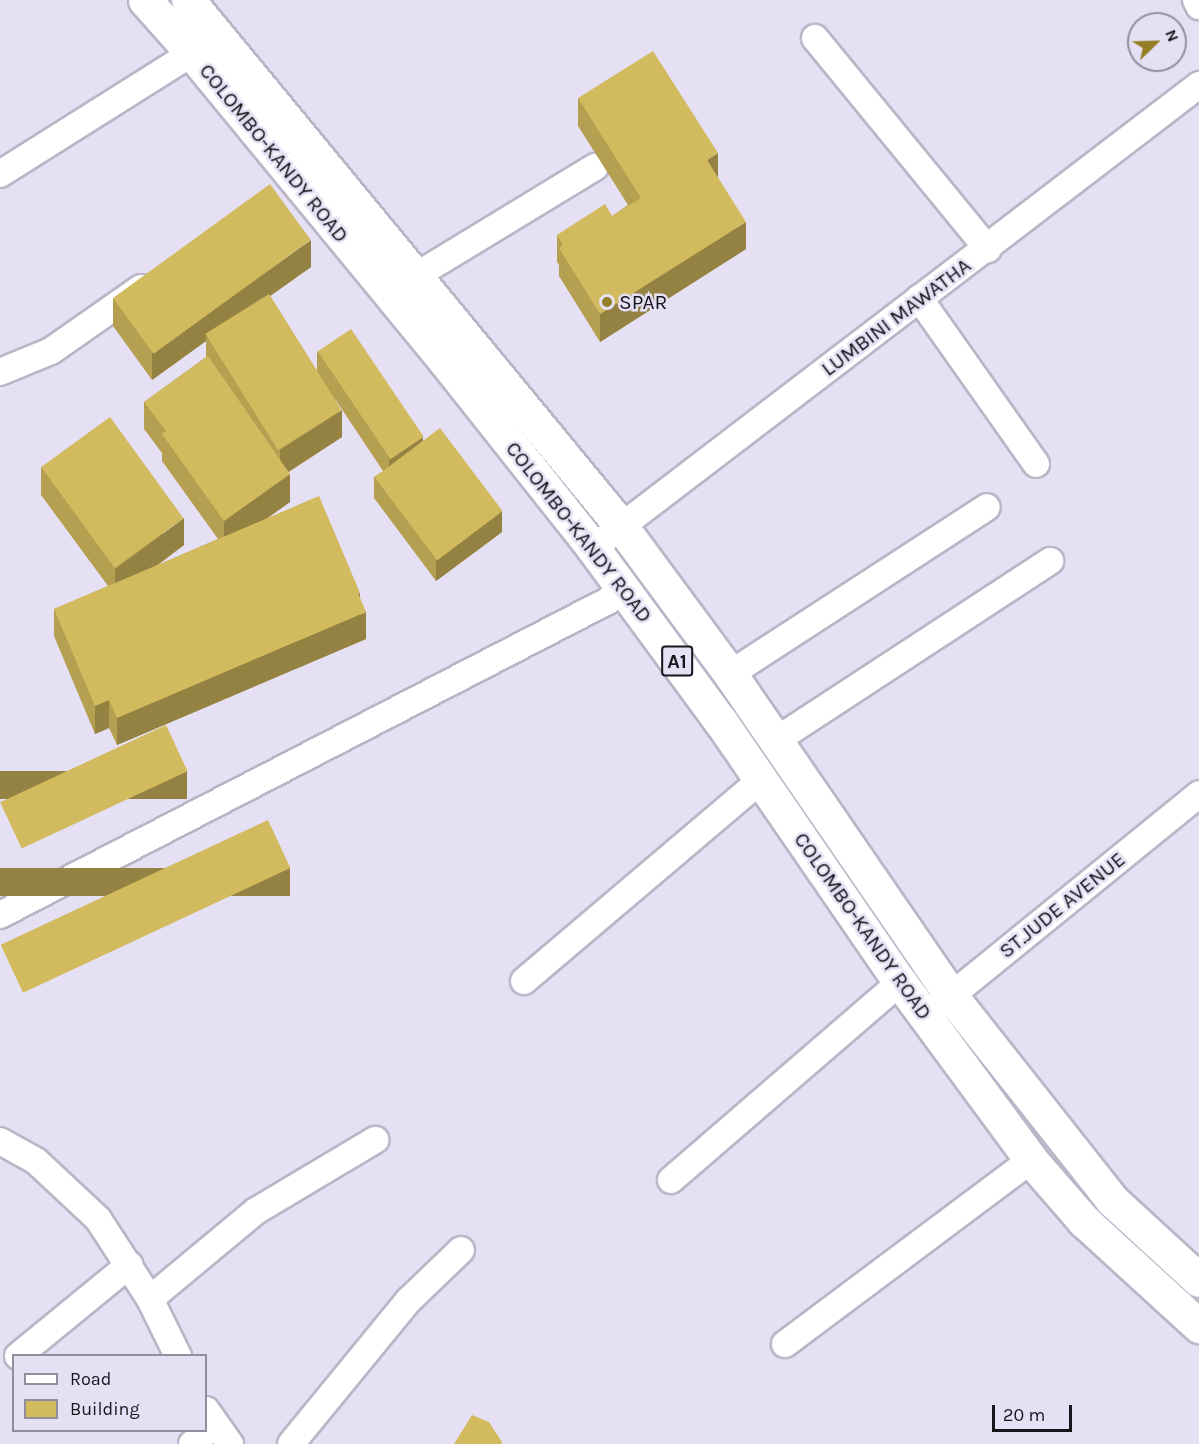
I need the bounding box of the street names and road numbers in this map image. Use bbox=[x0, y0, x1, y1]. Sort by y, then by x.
street label: COLOMBO-KANDY ROAD bbox=[194, 58, 354, 248]
street label: LUMBINI MAWATHA bbox=[816, 253, 976, 381]
street label: COLOMBO-KANDY ROAD bbox=[500, 436, 658, 628]
road number: A1 bbox=[660, 644, 694, 678]
street label: COLOMBO-KANDY ROAD bbox=[789, 827, 937, 1025]
street label: ST.JUDE AVENUE bbox=[994, 847, 1130, 963]

